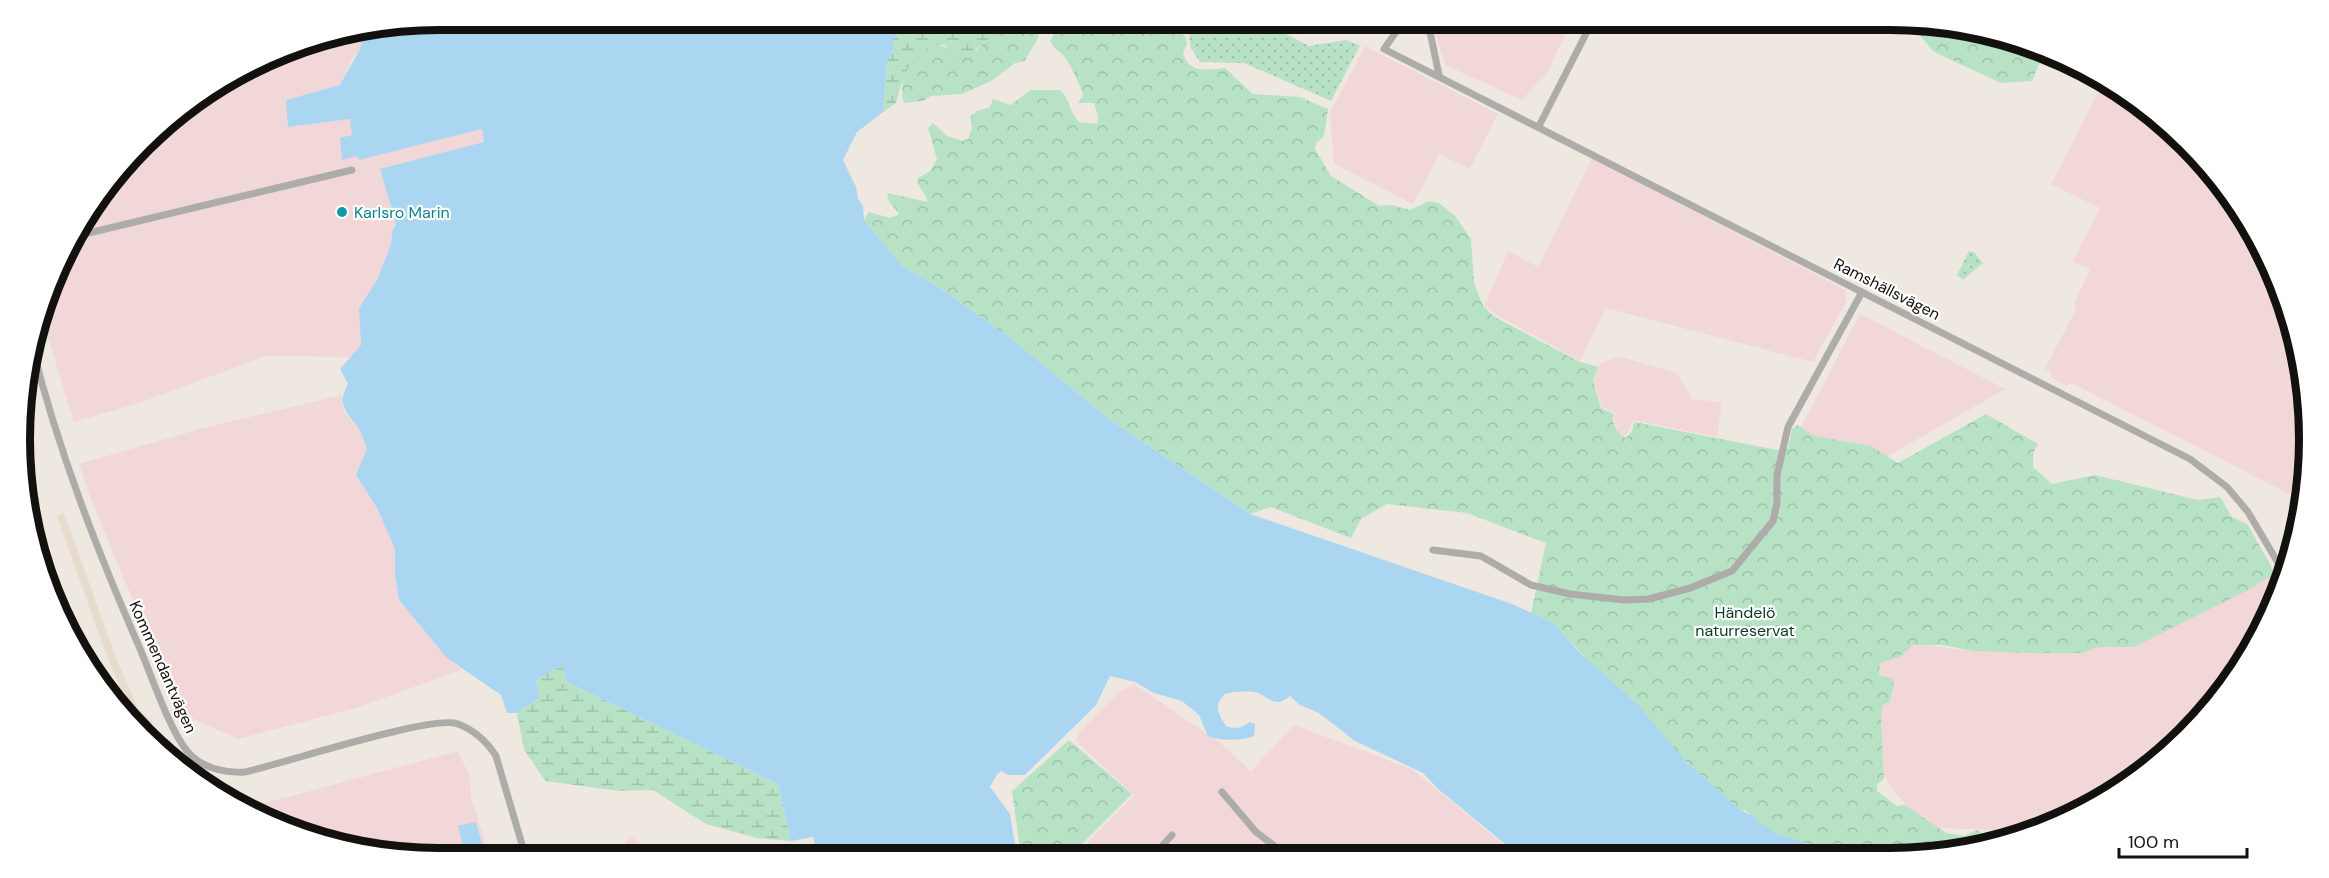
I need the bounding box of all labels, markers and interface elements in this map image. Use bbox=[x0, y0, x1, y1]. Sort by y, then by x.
place label: Karlsro Marin bbox=[354, 202, 450, 223]
marker: Karlsro Marin bbox=[335, 205, 349, 219]
street label: Ramshällsvägen bbox=[1830, 253, 1944, 325]
street label: Kommendantvägen bbox=[124, 597, 202, 737]
park label: Händelö naturreservat bbox=[1695, 602, 1795, 641]
scale bar bbox=[2119, 821, 2246, 859]
text: 100 m bbox=[2128, 830, 2179, 854]

